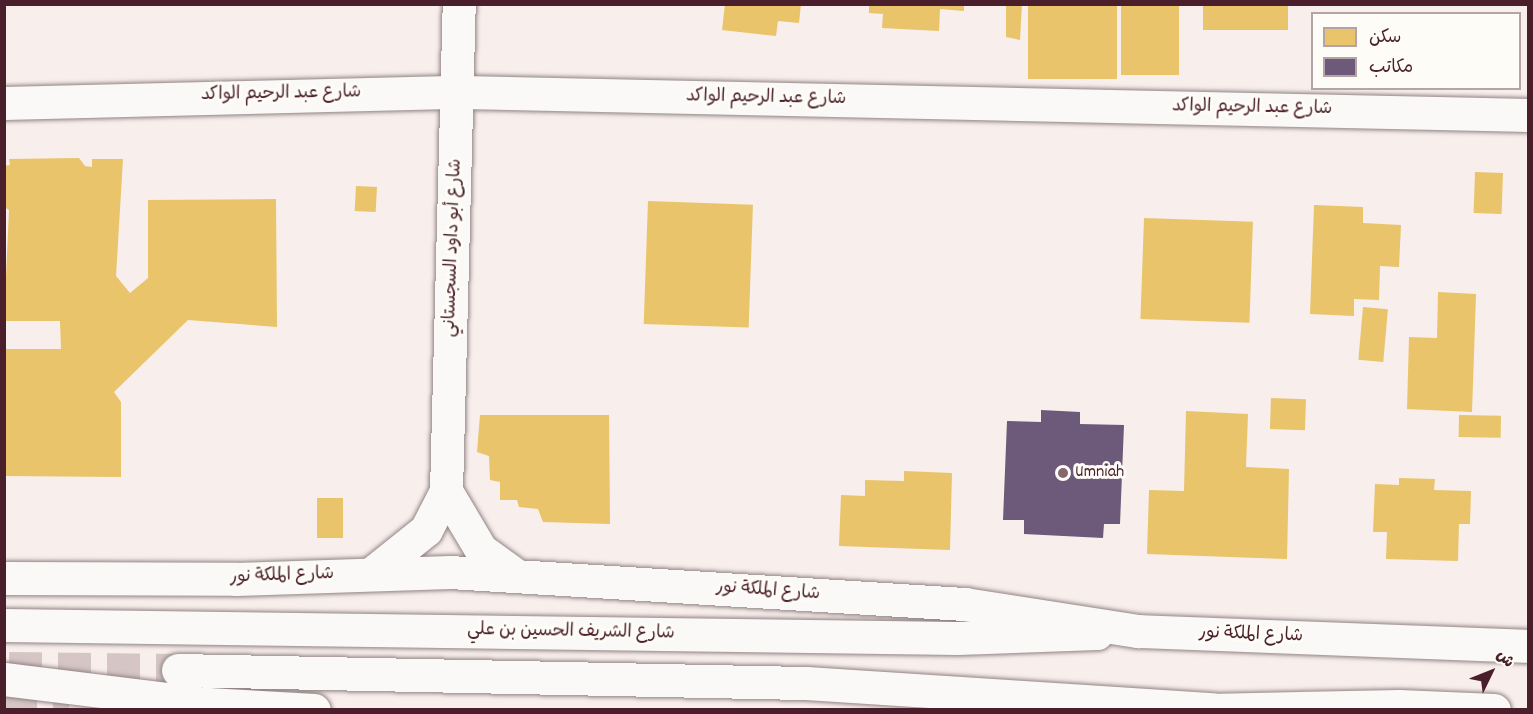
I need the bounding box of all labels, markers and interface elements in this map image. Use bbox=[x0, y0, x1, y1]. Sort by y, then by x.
legend bbox=[1311, 12, 1521, 90]
text: سكن bbox=[1369, 26, 1401, 51]
text: مكاتب bbox=[1369, 56, 1413, 81]
street label: شارع عبد الرحيم الواكد bbox=[201, 83, 361, 107]
street label: شارع عبد الرحيم الواكد bbox=[686, 87, 846, 111]
street label: شارع عبد الرحيم الواكد bbox=[1172, 97, 1332, 121]
street label: شارع أبو داود السجستاني bbox=[440, 158, 468, 338]
place label: Umniah bbox=[1075, 462, 1124, 484]
marker: Umniah bbox=[1056, 466, 1070, 480]
street label: شارع الملكة نور bbox=[230, 564, 334, 590]
street label: شارع الملكة نور bbox=[715, 578, 821, 606]
street label: شارع الشريف الحسين بن علي bbox=[467, 620, 675, 646]
street label: شارع الملكة نور bbox=[1199, 623, 1303, 649]
north arrow bbox=[1461, 642, 1521, 702]
text: ش bbox=[1490, 645, 1519, 674]

